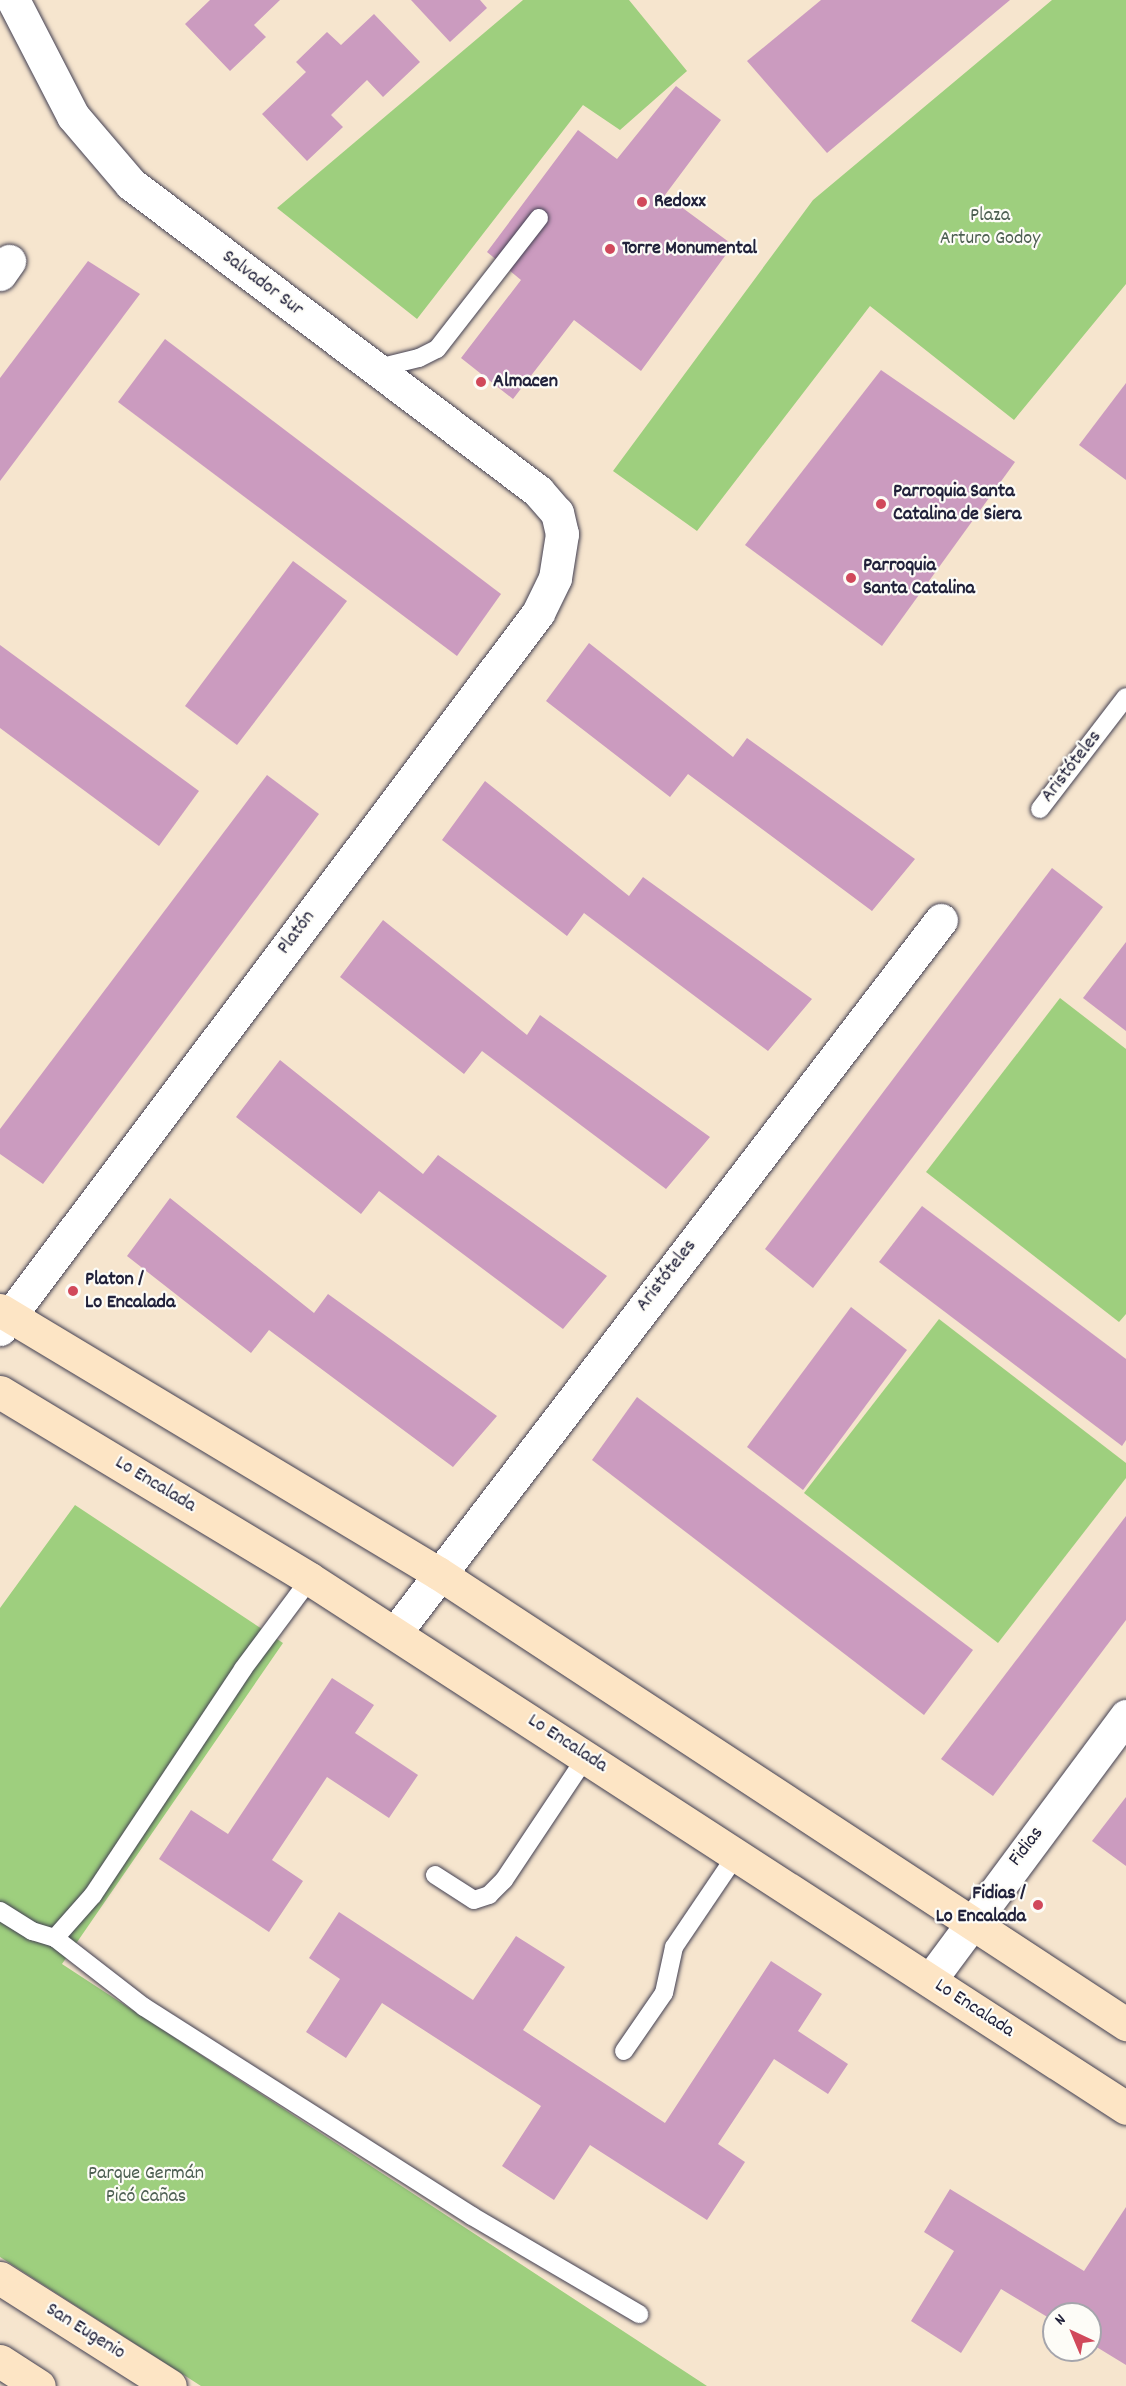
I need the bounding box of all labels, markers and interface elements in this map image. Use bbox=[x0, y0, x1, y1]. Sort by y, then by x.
place label: Redoxx bbox=[654, 190, 706, 214]
marker: Redoxx bbox=[635, 195, 649, 209]
park label: Plaza Arturo Godoy bbox=[940, 204, 1040, 251]
place label: Torre Monumental bbox=[622, 237, 757, 261]
marker: Torre Monumental bbox=[603, 242, 617, 256]
street label: Salvador Sur bbox=[217, 246, 307, 322]
place label: Almacen bbox=[493, 370, 558, 394]
marker: Almacen bbox=[474, 375, 488, 389]
place label: Parroquia Santa Catalina de Siera bbox=[893, 480, 1021, 527]
marker: Parroquia Santa Catalina de Siera bbox=[874, 497, 888, 511]
place label: Parroquia Santa Catalina bbox=[863, 554, 975, 601]
marker: Parroquia Santa Catalina bbox=[844, 571, 858, 585]
street label: Aristóteles bbox=[1036, 726, 1108, 808]
street label: Platón bbox=[273, 906, 321, 960]
street label: Aristóteles bbox=[631, 1235, 703, 1317]
place label: Platon / Lo Encalada bbox=[85, 1268, 175, 1315]
marker: Platon / Lo Encalada bbox=[66, 1284, 80, 1298]
street label: Lo Encalada bbox=[110, 1451, 200, 1519]
street label: Lo Encalada bbox=[523, 1709, 611, 1779]
street label: Fidias bbox=[1004, 1822, 1050, 1872]
place label: Fidias / Lo Encalada bbox=[936, 1882, 1026, 1929]
marker: Fidias / Lo Encalada bbox=[1031, 1898, 1045, 1912]
street label: Lo Encalada bbox=[930, 1974, 1018, 2044]
park label: Parque Germán Picó Cañas bbox=[88, 2162, 204, 2209]
street label: San Eugenio bbox=[41, 2298, 129, 2366]
north arrow bbox=[1042, 2302, 1102, 2362]
text: N bbox=[1050, 2309, 1071, 2331]

